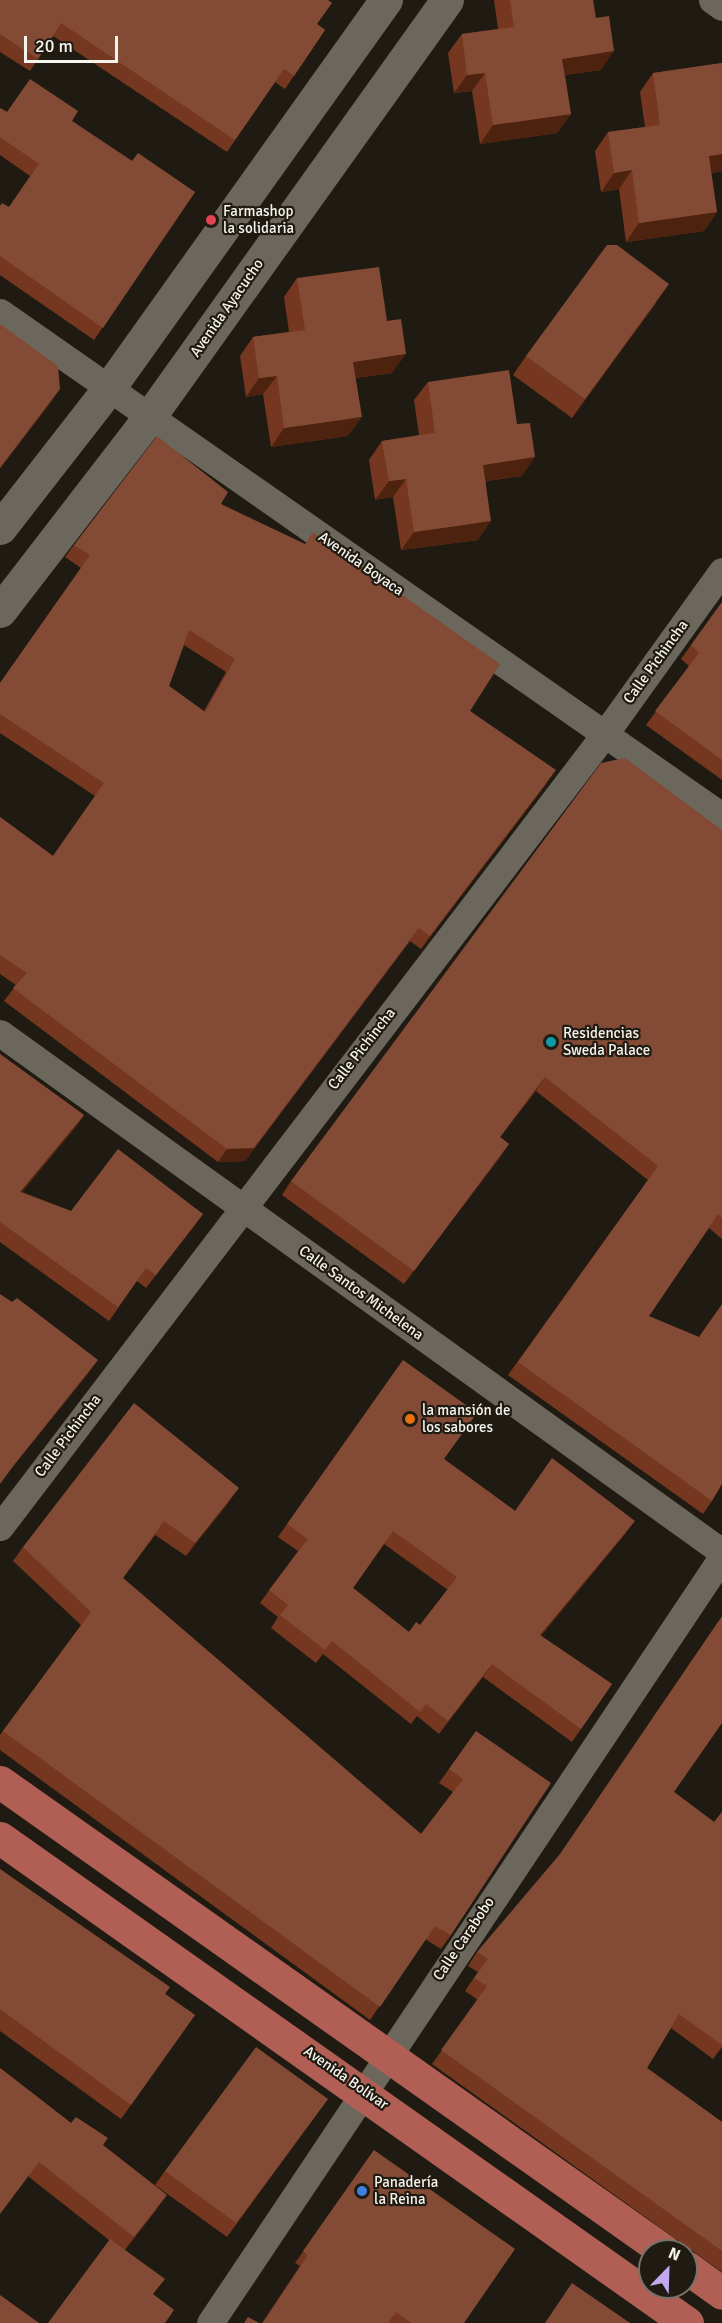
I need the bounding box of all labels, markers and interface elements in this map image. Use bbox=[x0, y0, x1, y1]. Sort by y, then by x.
scale bar bbox=[27, 24, 122, 62]
text: 20 m bbox=[35, 35, 73, 57]
place label: Farmashop la solidaria bbox=[223, 202, 294, 237]
marker: Farmashop la solidaria bbox=[204, 213, 218, 227]
street label: Avenida Ayacucho bbox=[186, 255, 268, 361]
street label: Avenida Boyaca bbox=[315, 528, 407, 600]
street label: Calle Pichincha bbox=[620, 617, 692, 707]
street label: Calle Pichincha bbox=[325, 1005, 399, 1093]
place label: Residencias Sweda Palace bbox=[563, 1024, 650, 1059]
marker: Residencias Sweda Palace bbox=[544, 1035, 558, 1049]
street label: Calle Santos Michelena bbox=[295, 1242, 427, 1344]
street label: Calle Pichincha bbox=[31, 1391, 105, 1481]
place label: la mansión de los sabores bbox=[422, 1401, 510, 1436]
marker: la mansión de los sabores bbox=[403, 1412, 417, 1426]
street label: Calle Carabobo bbox=[429, 1894, 499, 1984]
street label: Avenida Bolívar bbox=[300, 2042, 392, 2114]
place label: Panadería la Reina bbox=[374, 2173, 438, 2208]
marker: Panadería la Reina bbox=[355, 2184, 369, 2198]
north arrow bbox=[638, 2239, 698, 2299]
text: N bbox=[665, 2243, 683, 2266]

